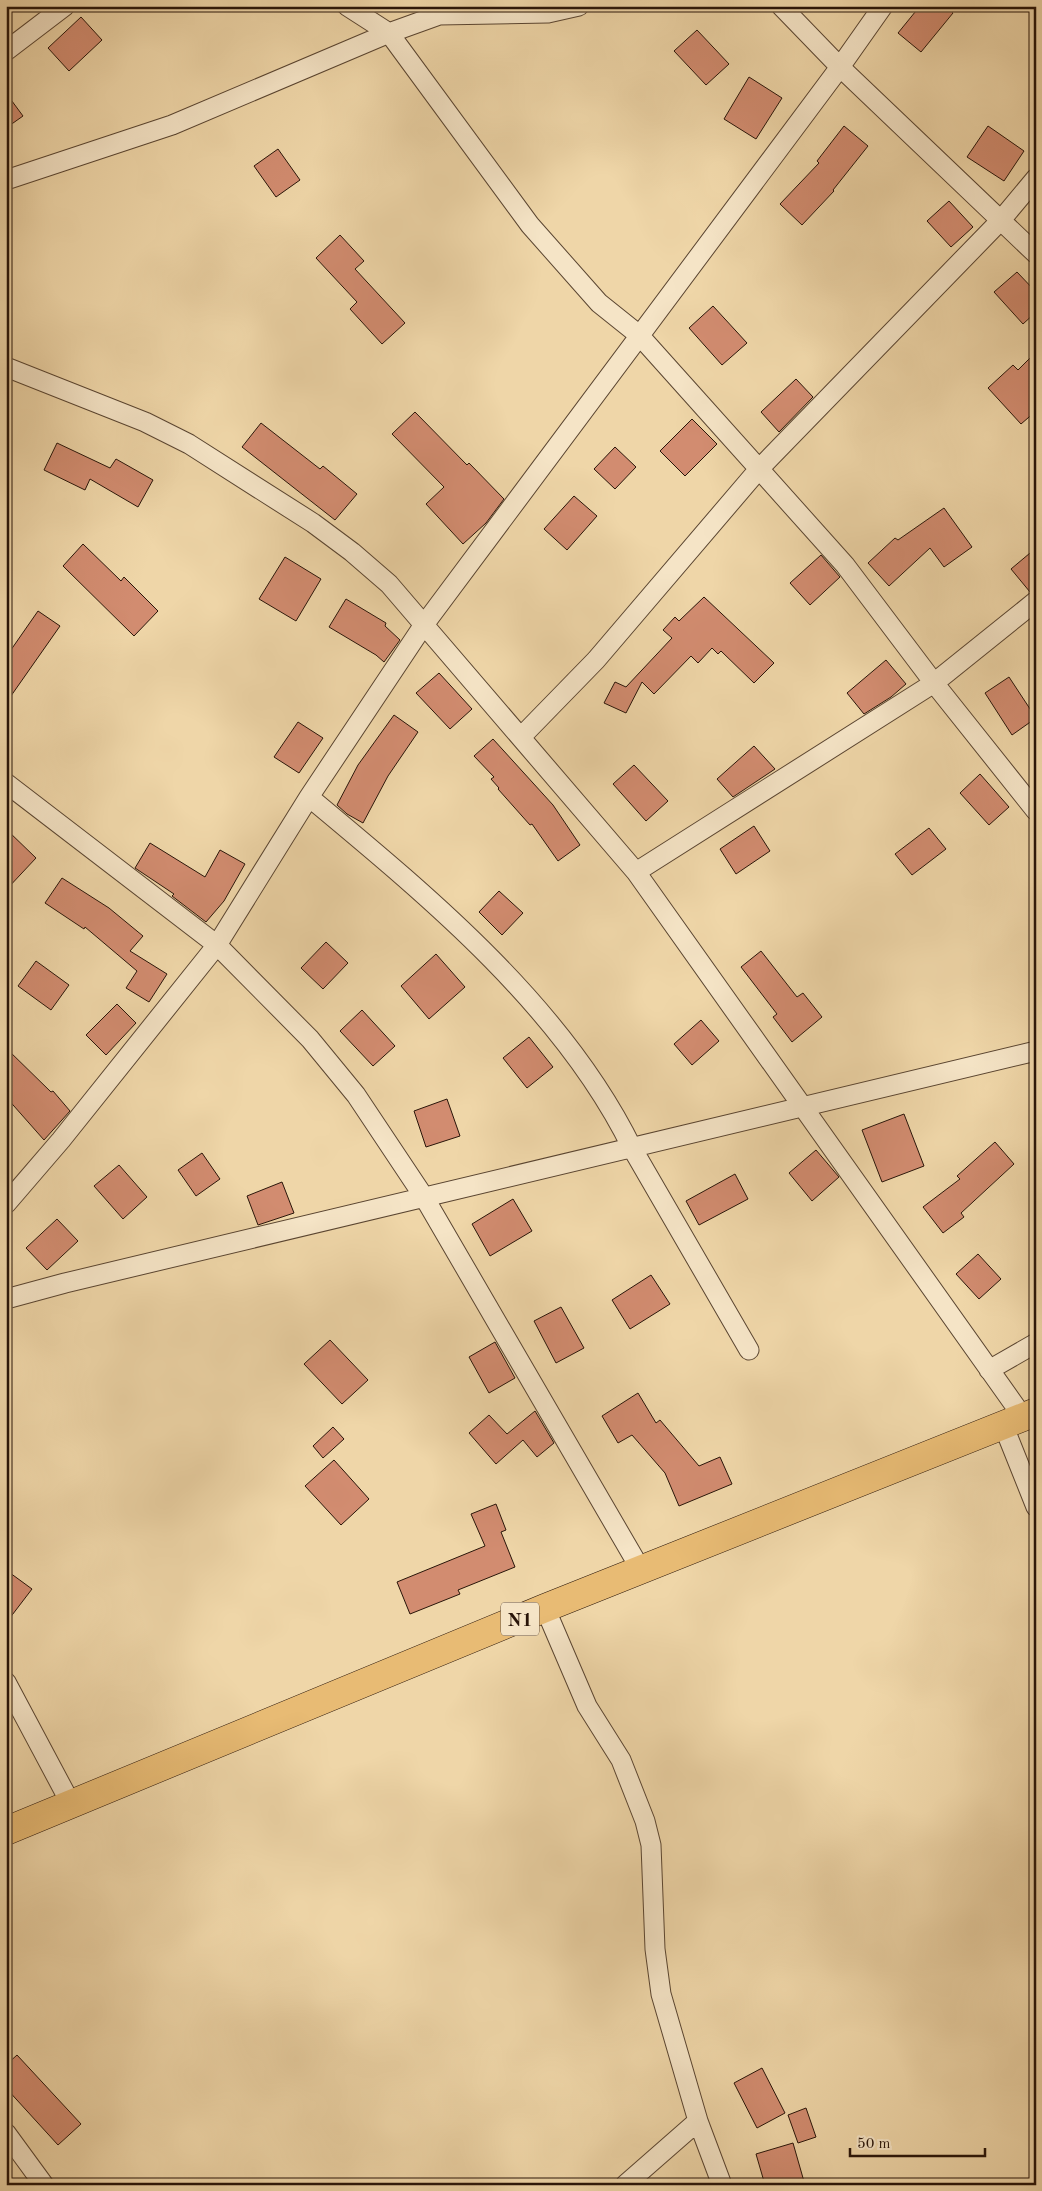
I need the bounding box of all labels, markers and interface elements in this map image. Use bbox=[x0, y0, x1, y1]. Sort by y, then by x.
road number: N1 bbox=[501, 1602, 539, 1636]
scale bar bbox=[850, 2126, 984, 2158]
text: 50 m bbox=[857, 2137, 891, 2152]

